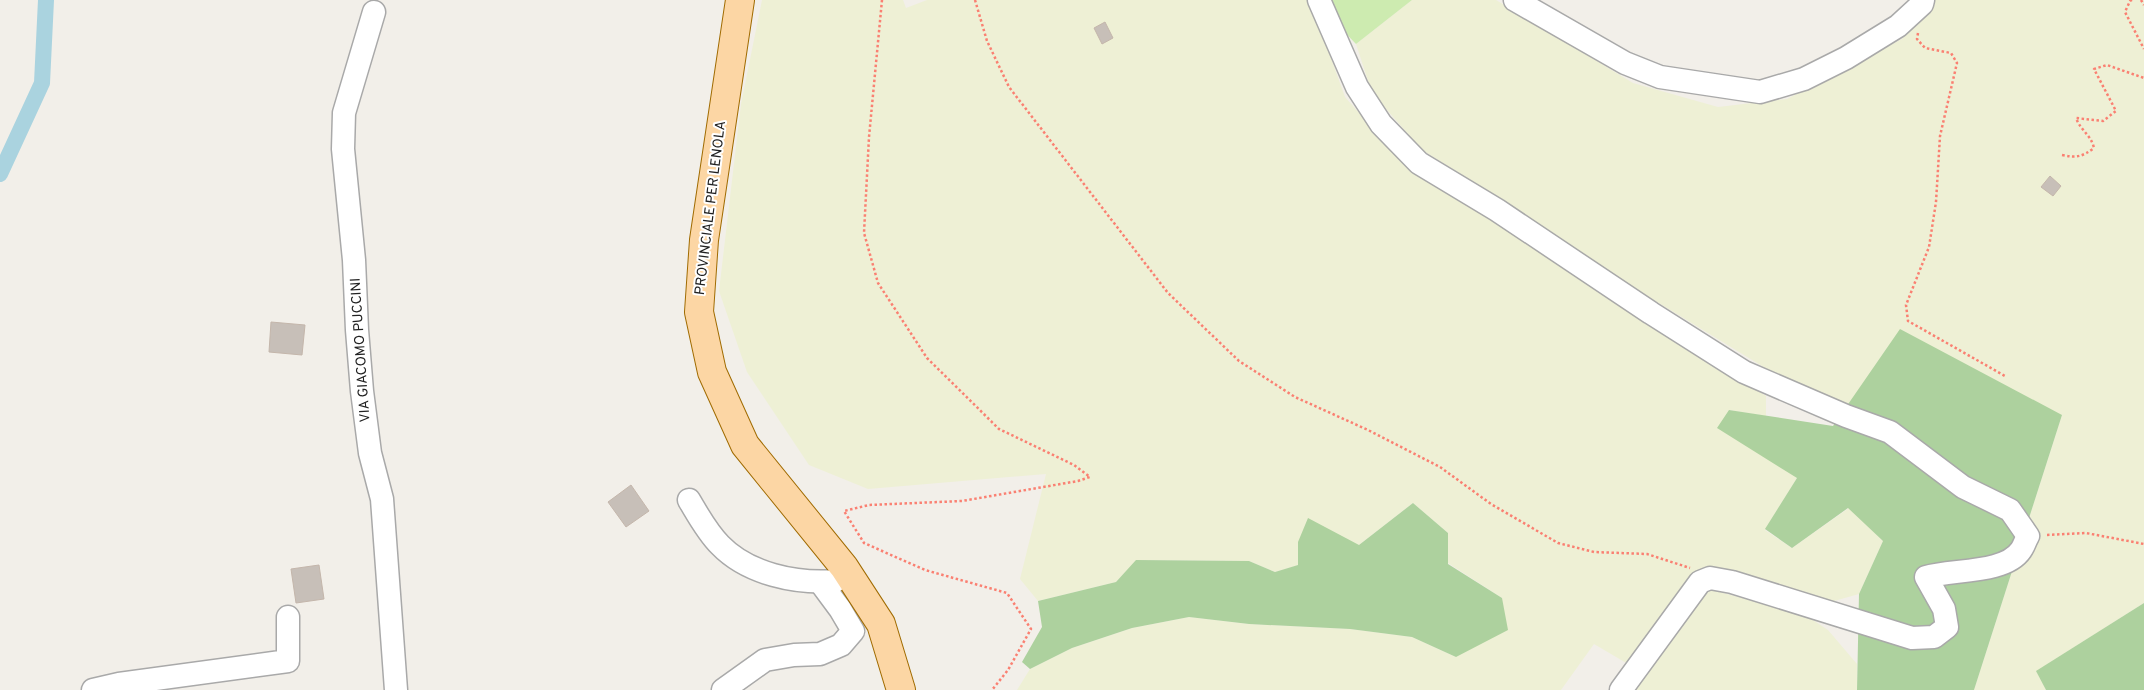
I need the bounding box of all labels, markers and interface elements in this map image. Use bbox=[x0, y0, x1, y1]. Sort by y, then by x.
street label: PROVINCIALE PER LENOLA bbox=[692, 120, 730, 296]
street label: VIA GIACOMO PUCCINI bbox=[347, 277, 375, 423]

